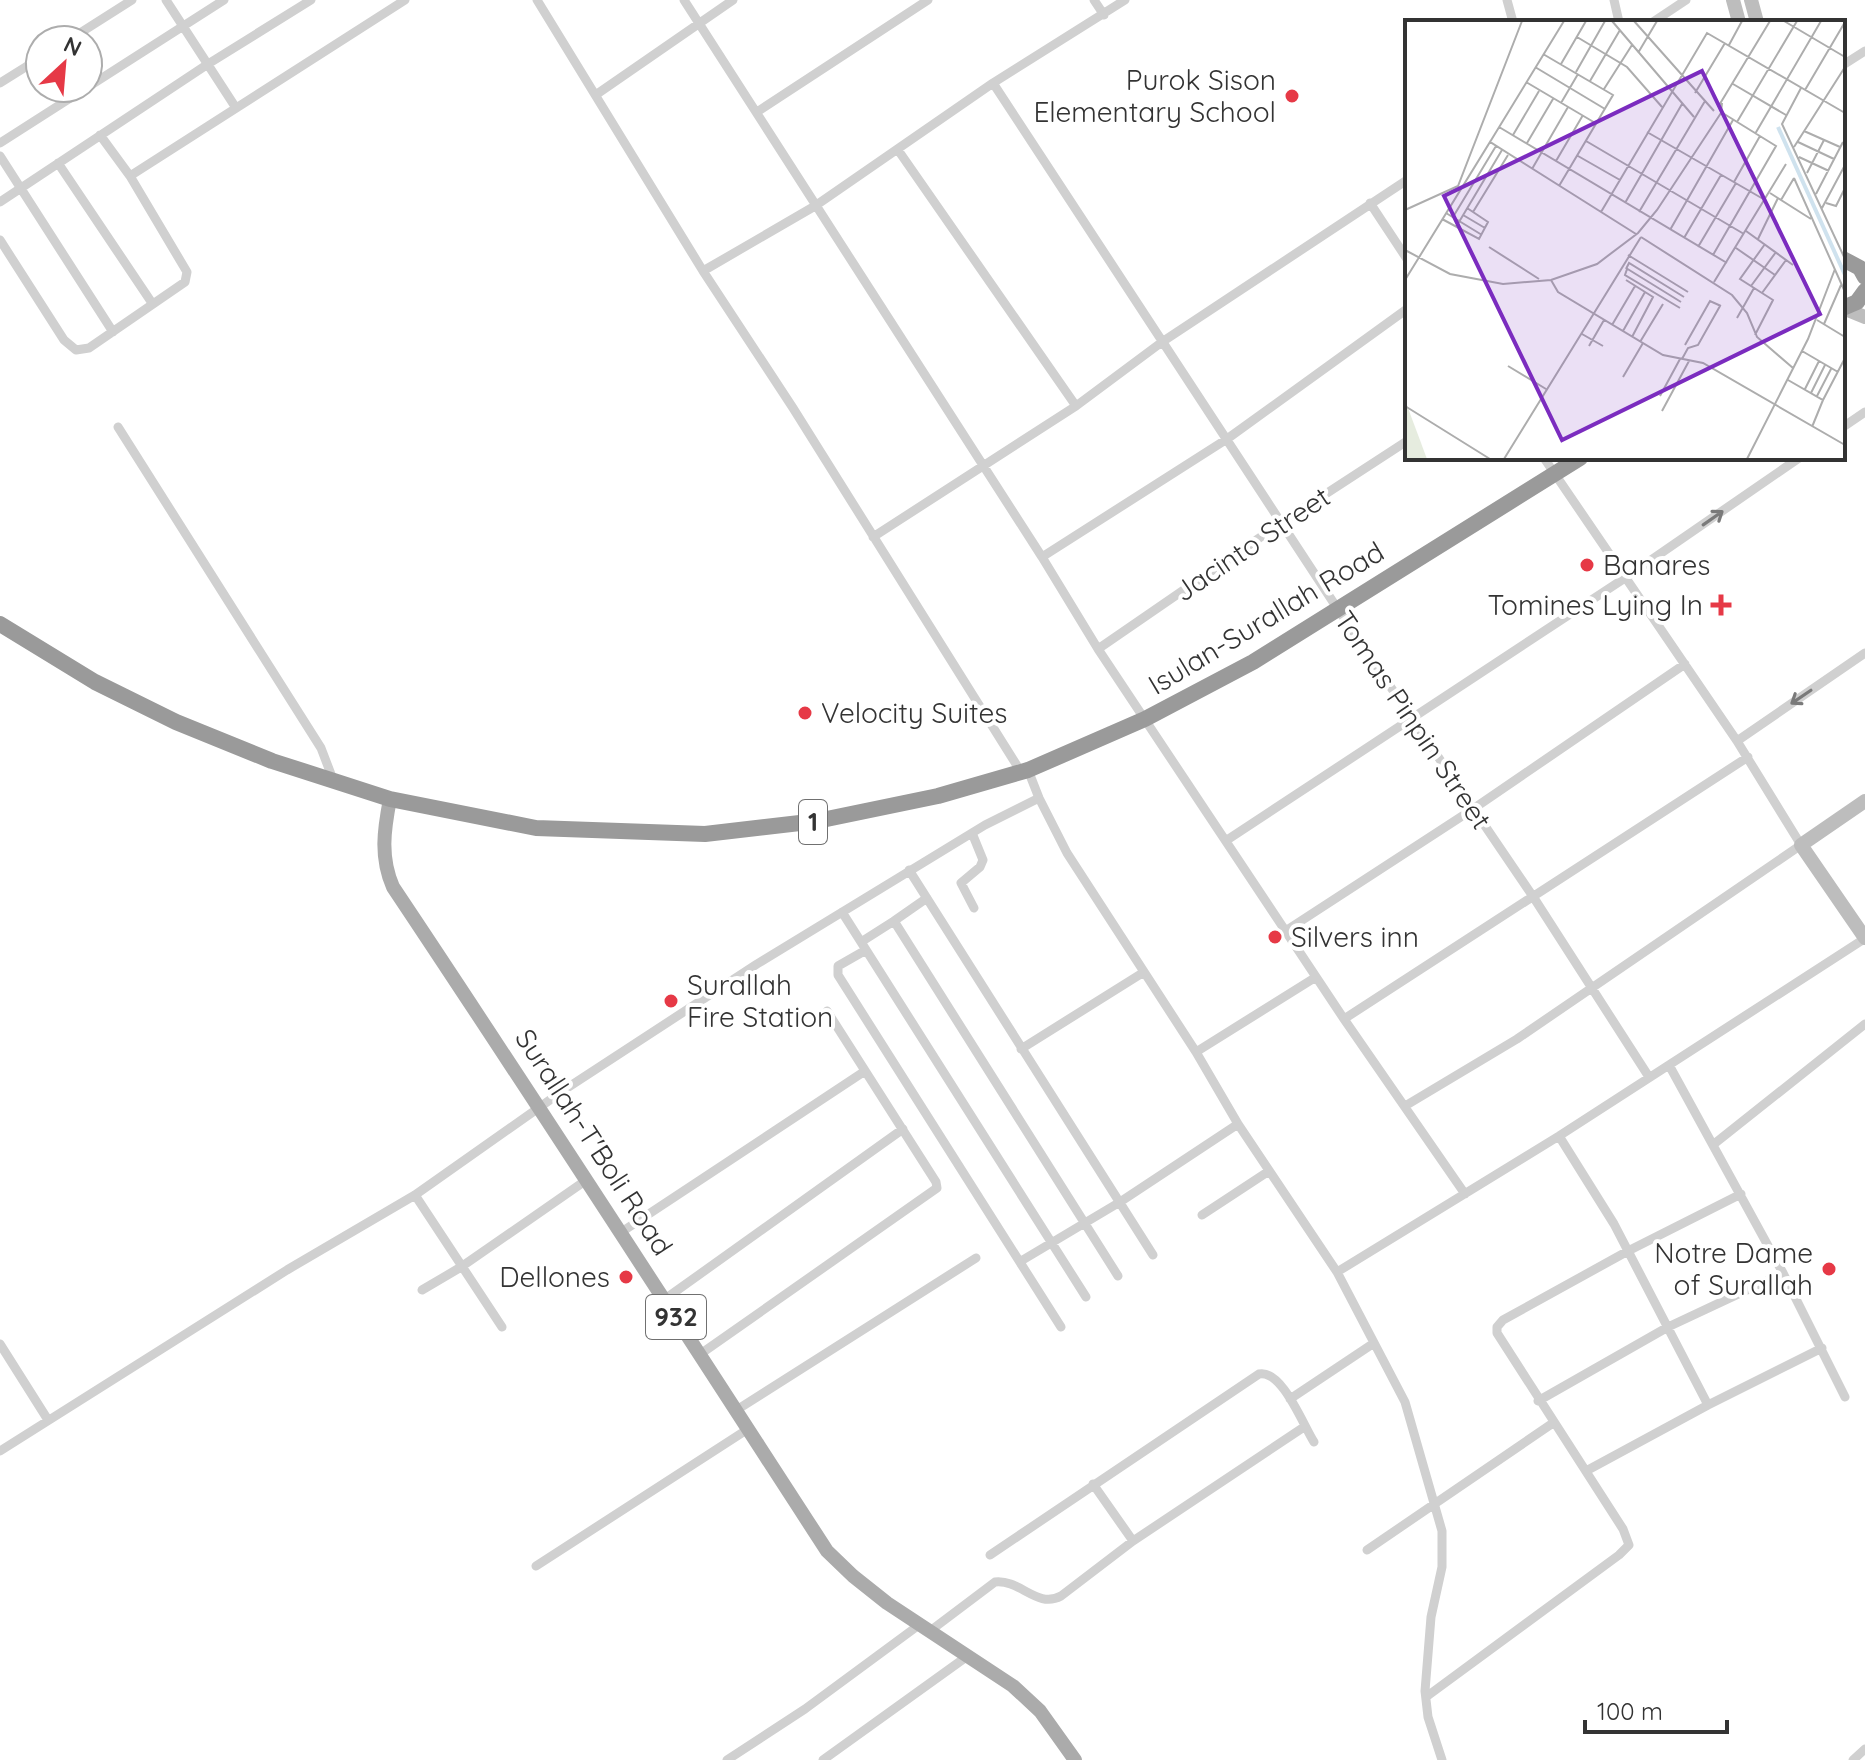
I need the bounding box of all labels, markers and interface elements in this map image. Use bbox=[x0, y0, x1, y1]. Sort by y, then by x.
inset map bbox=[1405, 20, 1845, 460]
north arrow bbox=[24, 24, 104, 104]
text: N bbox=[59, 30, 86, 62]
place label: Purok Sison Elementary School bbox=[1033, 62, 1276, 129]
marker: Purok Sison Elementary School bbox=[1283, 87, 1301, 105]
street label: Jacinto Street bbox=[1167, 479, 1336, 608]
one-way arrow bbox=[1701, 510, 1723, 526]
street label: Isulan-Surallah Road bbox=[1142, 533, 1390, 702]
place label: Banares bbox=[1603, 547, 1710, 582]
marker: Banares bbox=[1578, 556, 1596, 574]
place label: Tomines Lying In bbox=[1488, 587, 1703, 622]
marker: Tomines Lying In bbox=[1710, 594, 1732, 616]
street label: Tomas Pinpin Street bbox=[1327, 604, 1499, 836]
one-way arrow bbox=[1791, 689, 1813, 705]
place label: Velocity Suites bbox=[821, 695, 1007, 730]
marker: Velocity Suites bbox=[796, 704, 814, 722]
road number: 1 bbox=[799, 800, 827, 844]
place label: Silvers inn bbox=[1291, 919, 1419, 954]
marker: Silvers inn bbox=[1266, 928, 1284, 946]
place label: Surallah Fire Station bbox=[687, 967, 833, 1034]
marker: Surallah Fire Station bbox=[662, 992, 680, 1010]
street label: Surallah-T'Boli Road bbox=[508, 1022, 681, 1261]
place label: Notre Dame of Surallah bbox=[1654, 1235, 1813, 1302]
place label: Dellones bbox=[499, 1259, 610, 1294]
marker: Notre Dame of Surallah bbox=[1820, 1260, 1838, 1278]
marker: Dellones bbox=[617, 1268, 635, 1286]
road number: 932 bbox=[646, 1295, 706, 1339]
scale bar bbox=[1585, 1684, 1727, 1734]
text: 100 m bbox=[1597, 1696, 1663, 1726]

